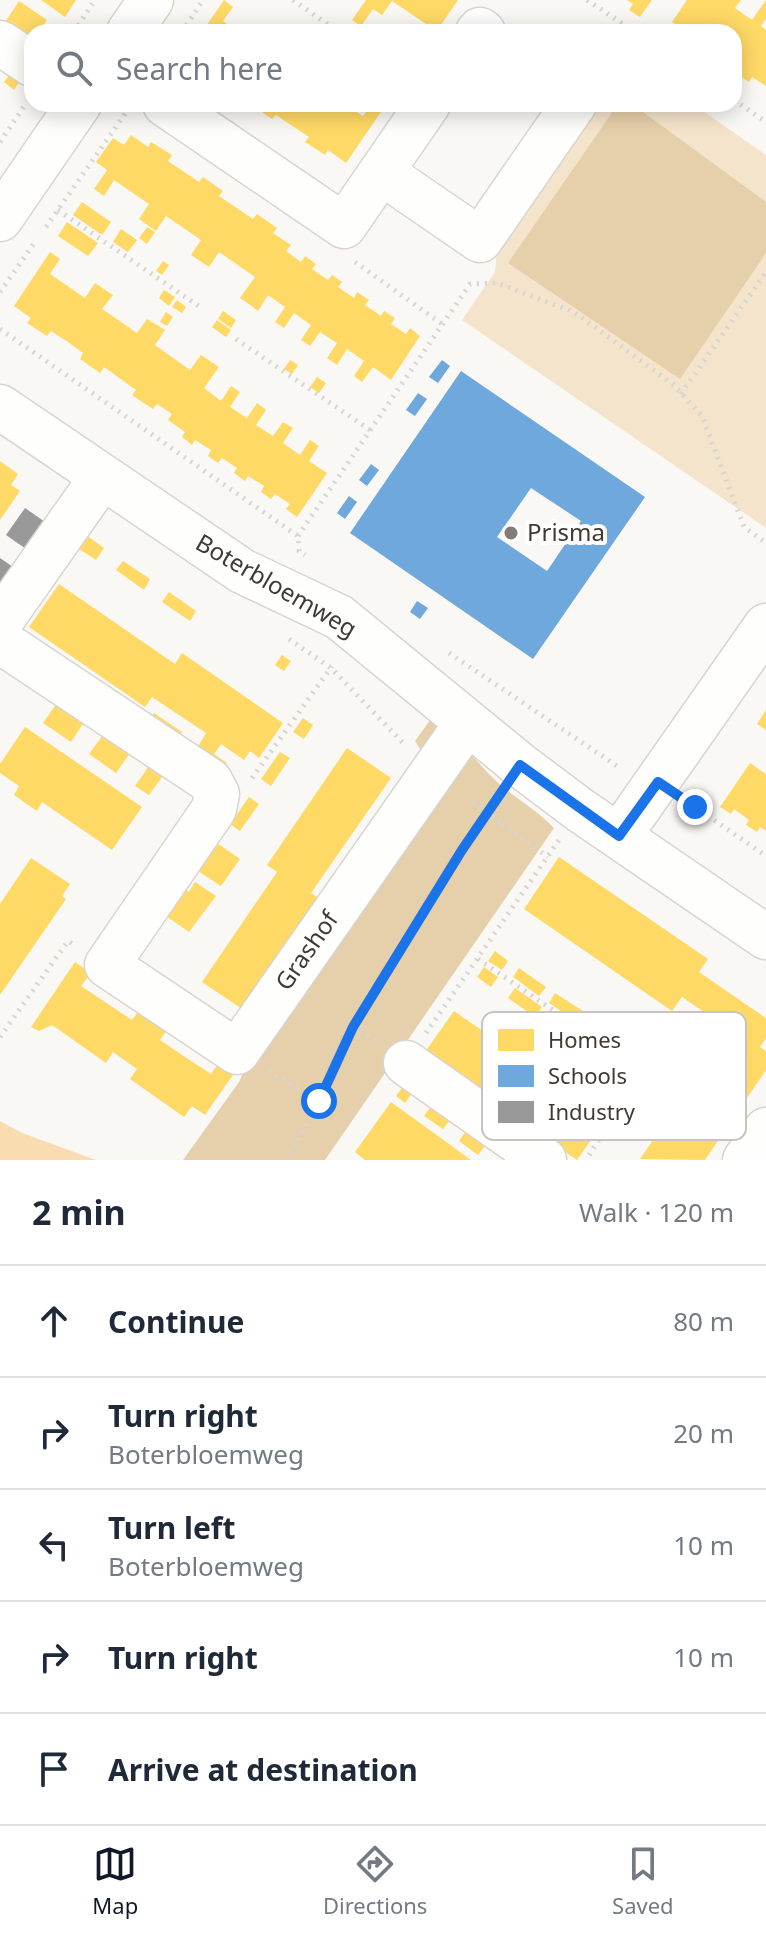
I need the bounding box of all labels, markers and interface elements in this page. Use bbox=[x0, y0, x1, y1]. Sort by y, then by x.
search box bbox=[24, 24, 742, 112]
icon: search bbox=[52, 46, 96, 90]
text: Search here bbox=[116, 48, 283, 89]
place label: Prisma bbox=[527, 515, 605, 548]
marker: Prisma bbox=[502, 524, 520, 542]
street label: Boterbloemweg bbox=[190, 525, 363, 644]
route end bbox=[677, 789, 713, 825]
street label: Grashof bbox=[267, 903, 346, 996]
legend bbox=[482, 1012, 746, 1140]
text: Homes bbox=[548, 1024, 621, 1054]
text: Schools bbox=[548, 1060, 627, 1090]
route start bbox=[301, 1083, 337, 1119]
text: Industry bbox=[548, 1096, 636, 1126]
text: 2 min bbox=[32, 1189, 126, 1235]
text: Walk · 120 m bbox=[579, 1194, 734, 1230]
icon: ahead bbox=[32, 1299, 76, 1343]
text: Continue bbox=[108, 1301, 244, 1342]
text: 80 m bbox=[673, 1303, 734, 1339]
text: Turn right bbox=[108, 1395, 258, 1436]
icon: right bbox=[32, 1411, 76, 1455]
text: 20 m bbox=[673, 1415, 734, 1451]
text: Boterbloemweg bbox=[108, 1436, 304, 1472]
text: Turn left bbox=[108, 1507, 236, 1548]
icon: left bbox=[32, 1523, 76, 1567]
text: 10 m bbox=[673, 1527, 734, 1563]
text: Boterbloemweg bbox=[108, 1548, 304, 1584]
icon: right bbox=[32, 1635, 76, 1679]
text: Turn right bbox=[108, 1637, 258, 1678]
text: 10 m bbox=[673, 1639, 734, 1675]
icon: arrive bbox=[32, 1747, 76, 1791]
text: Arrive at destination bbox=[108, 1749, 418, 1790]
tab: Map bbox=[92, 1842, 138, 1920]
tab: Directions bbox=[323, 1842, 427, 1920]
tab: Saved bbox=[612, 1842, 674, 1920]

